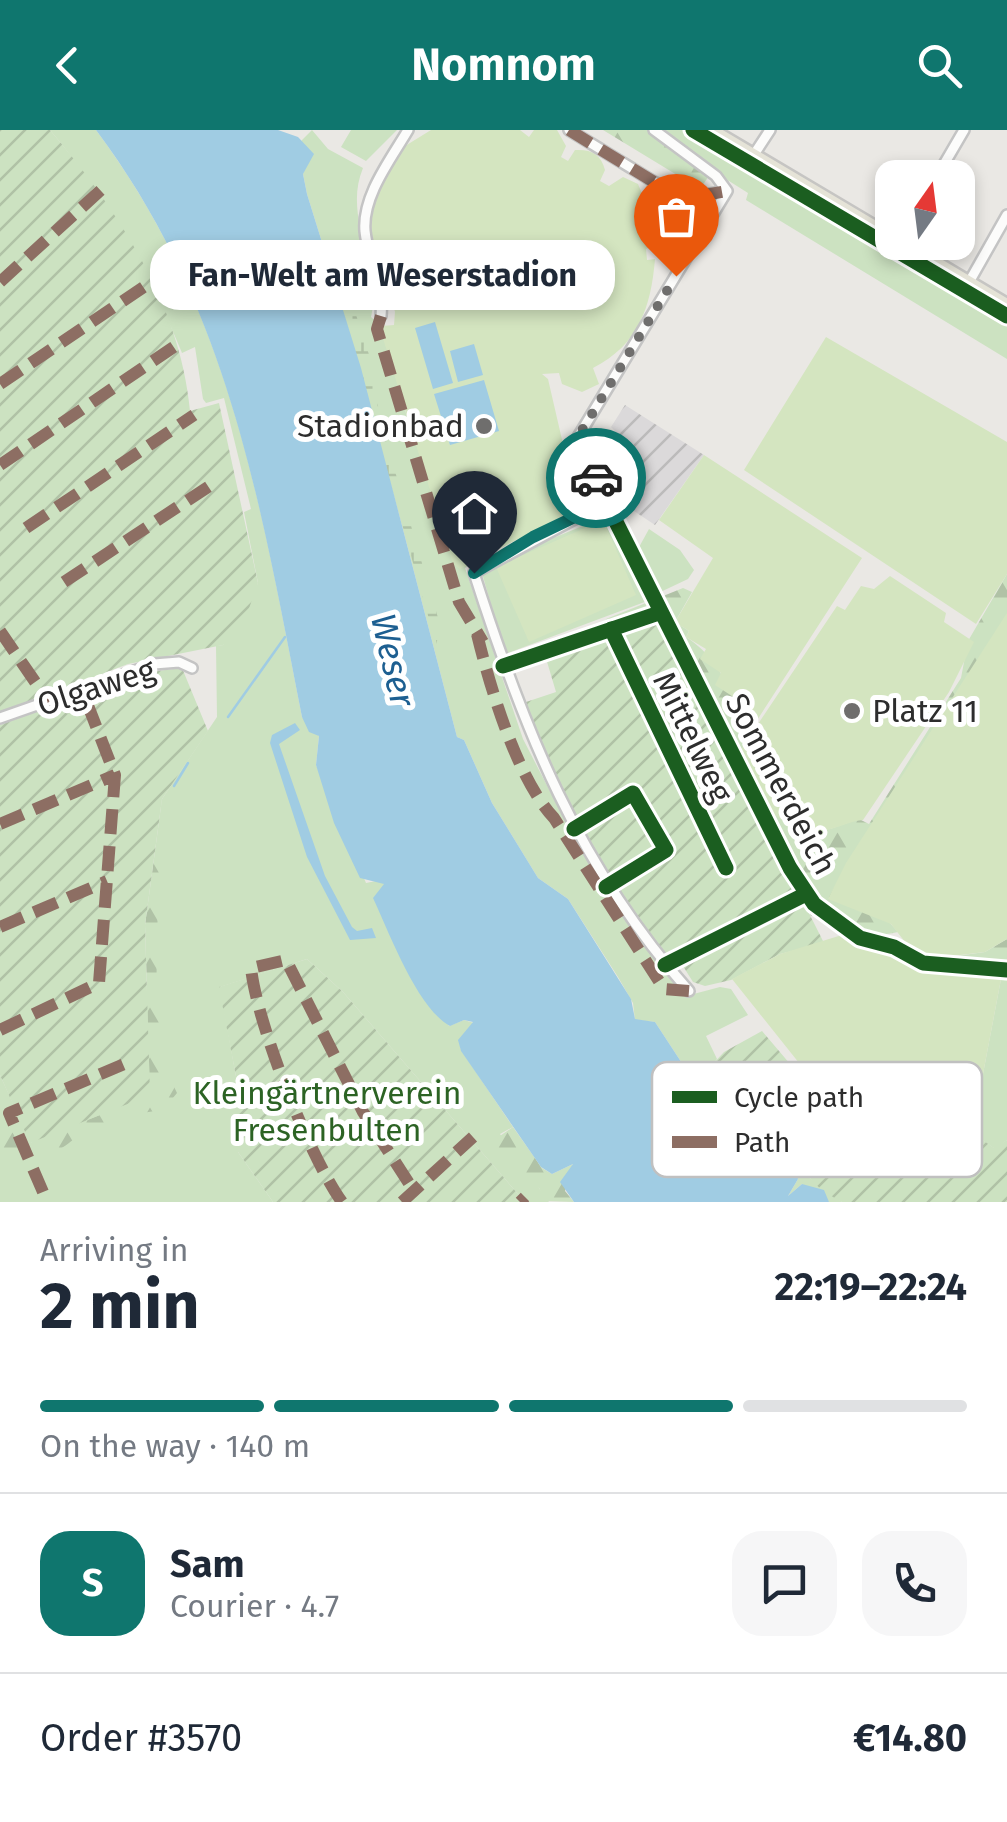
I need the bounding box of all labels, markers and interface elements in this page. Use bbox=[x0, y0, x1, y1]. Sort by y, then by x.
icon: back bbox=[40, 38, 95, 93]
text: Nomnom bbox=[411, 38, 596, 92]
icon: search bbox=[912, 38, 967, 93]
north arrow bbox=[875, 160, 975, 260]
map controls bbox=[875, 160, 975, 260]
pin bbox=[634, 174, 719, 277]
icon: bag bbox=[649, 189, 704, 244]
callout: Fan-Welt am Weserstadion bbox=[151, 241, 616, 311]
text: Fan-Welt am Weserstadion bbox=[188, 256, 577, 294]
place label: Stadionbad bbox=[297, 407, 464, 445]
marker: Stadionbad bbox=[473, 415, 495, 437]
courier bbox=[546, 428, 646, 528]
icon: car bbox=[569, 451, 624, 506]
pin bbox=[432, 471, 517, 574]
icon: home bbox=[447, 486, 502, 541]
water label: Weser bbox=[362, 609, 424, 712]
street label: Olgaweg bbox=[32, 650, 160, 724]
street label: Mittelweg bbox=[645, 666, 741, 809]
street label: Sommerdeich bbox=[717, 687, 845, 881]
place label: Platz 11 bbox=[872, 692, 978, 730]
marker: Platz 11 bbox=[841, 700, 863, 722]
legend bbox=[652, 1062, 982, 1177]
park label: Kleingärtnerverein Fresenbulten bbox=[193, 1074, 461, 1149]
text: Cycle path bbox=[734, 1081, 864, 1114]
text: Path bbox=[734, 1126, 790, 1159]
text: Arriving in bbox=[40, 1231, 188, 1269]
text: 22:19–22:24 bbox=[775, 1264, 967, 1310]
text: 2 min bbox=[40, 1267, 200, 1345]
text: On the way · 140 m bbox=[40, 1427, 310, 1465]
button: chat bbox=[732, 1531, 837, 1636]
button: phone bbox=[862, 1531, 967, 1636]
text: Sam bbox=[170, 1541, 245, 1587]
text: S bbox=[82, 1560, 103, 1606]
text: Courier · 4.7 bbox=[170, 1587, 339, 1625]
text: Order #3570 bbox=[40, 1715, 242, 1761]
text: €14.80 bbox=[853, 1715, 967, 1761]

